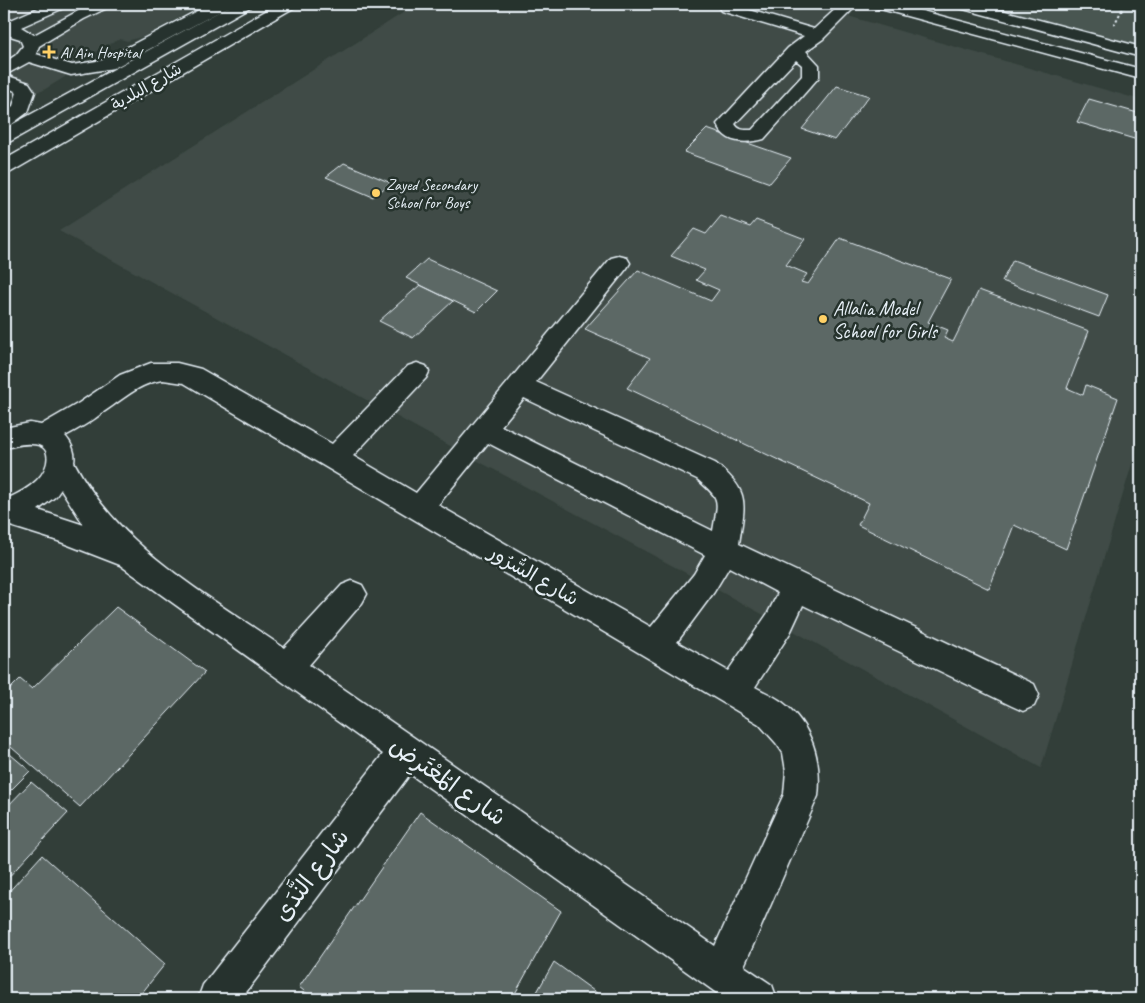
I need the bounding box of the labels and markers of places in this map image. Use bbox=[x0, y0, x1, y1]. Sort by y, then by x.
place label: Al Ain Hospital bbox=[60, 43, 144, 63]
marker: Al Ain Hospital bbox=[42, 45, 56, 59]
place label: Zayed Secondary School for Boys bbox=[386, 175, 479, 213]
marker: Zayed Secondary School for Boys bbox=[370, 187, 382, 199]
place label: Allalia Model School for Girls bbox=[833, 296, 939, 344]
marker: Allalia Model School for Girls bbox=[817, 313, 829, 325]

